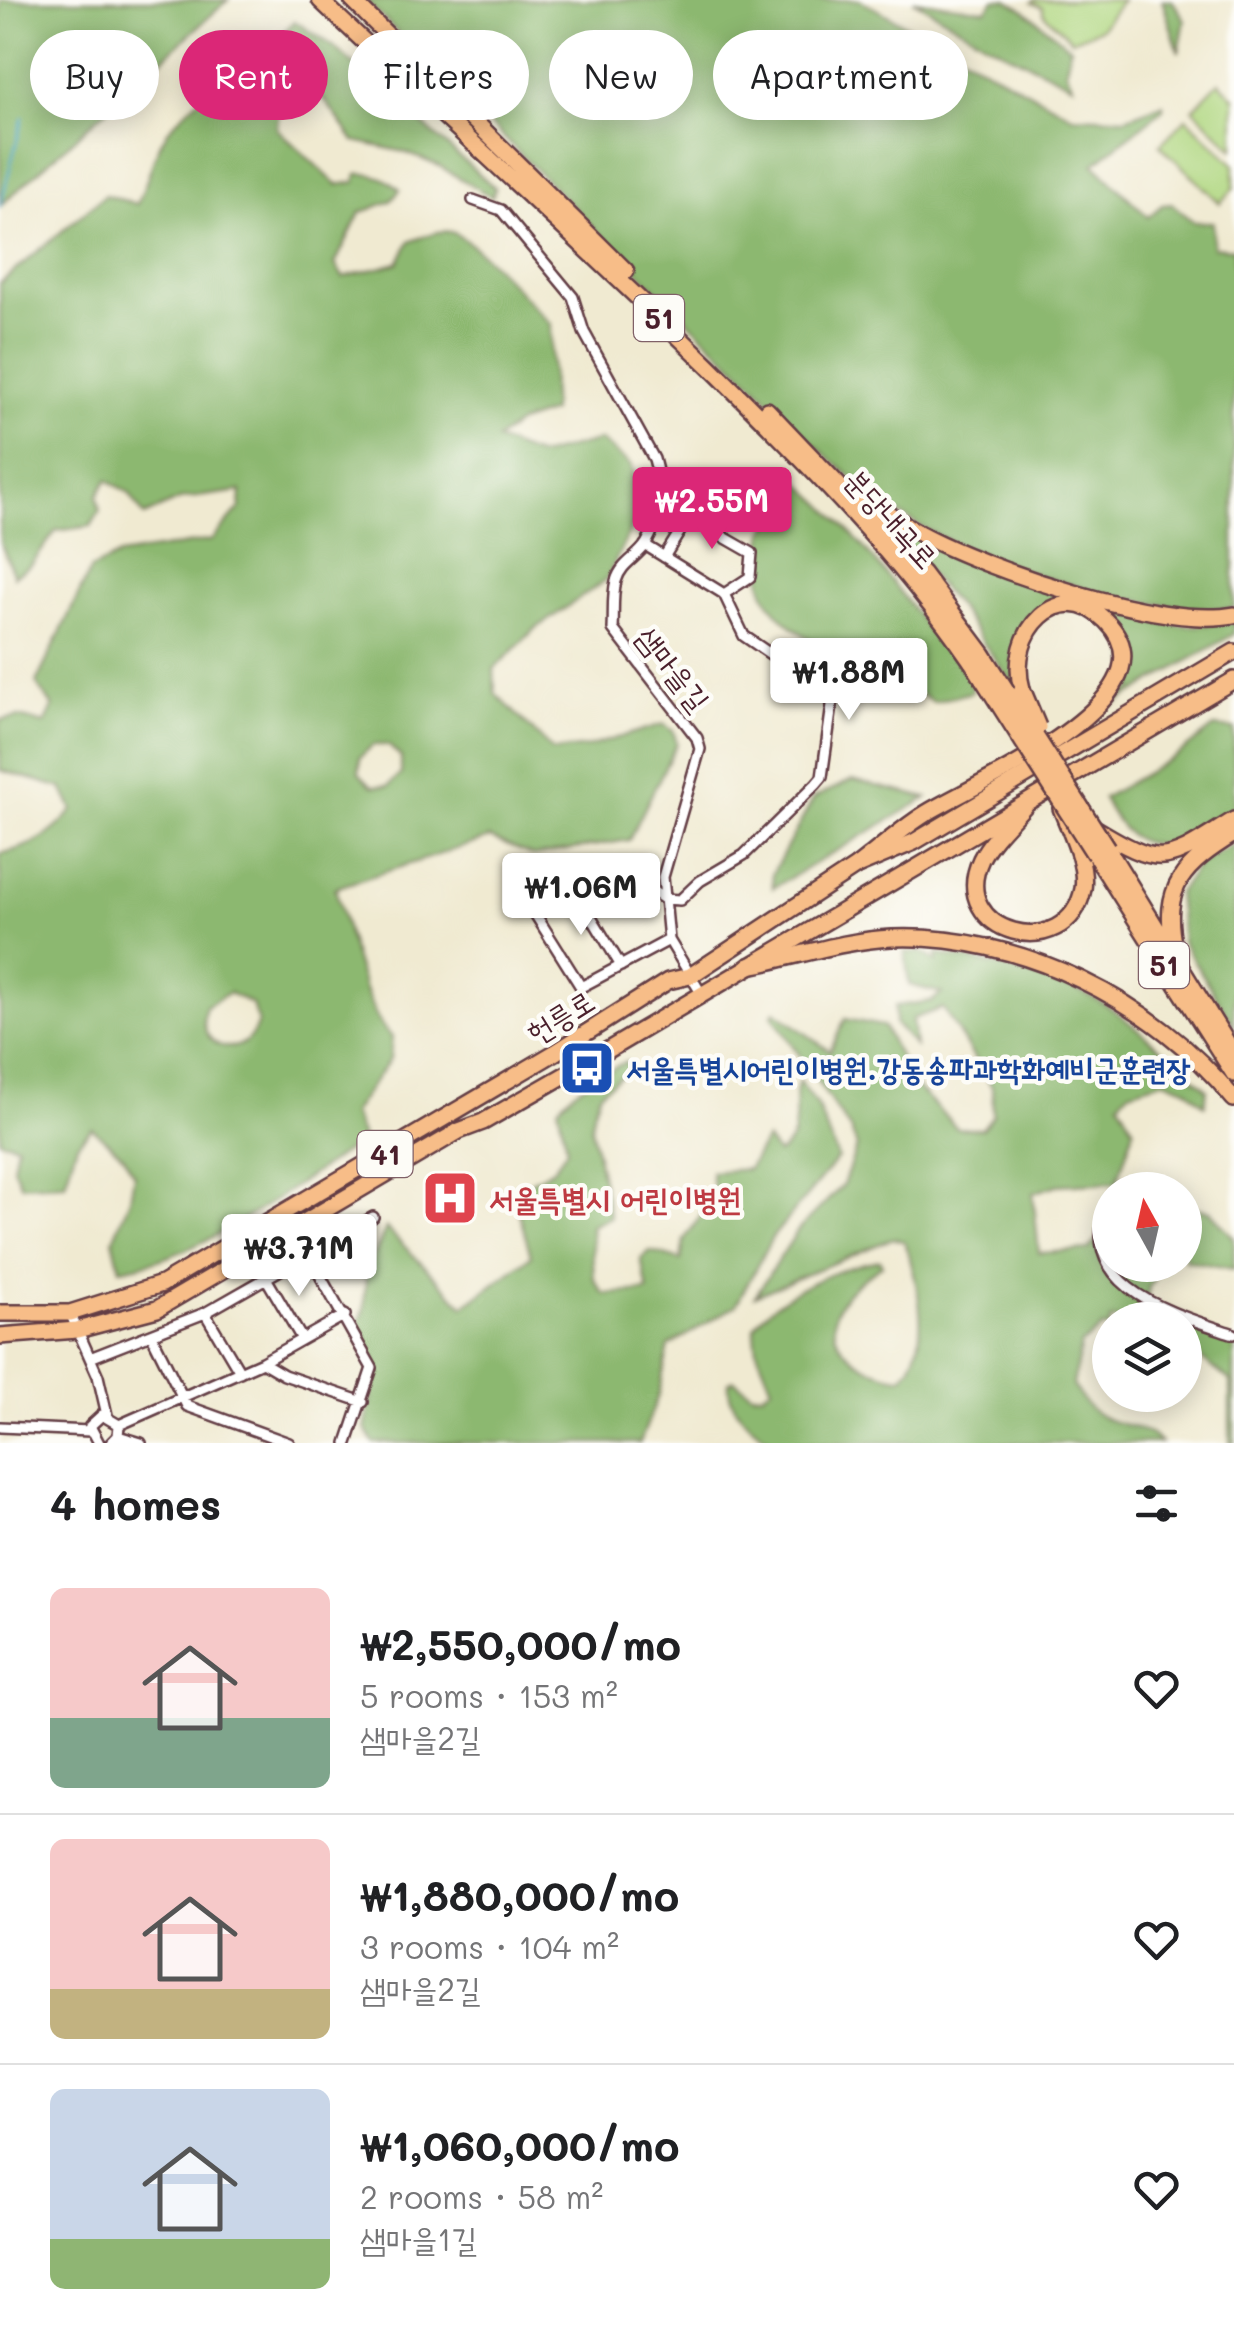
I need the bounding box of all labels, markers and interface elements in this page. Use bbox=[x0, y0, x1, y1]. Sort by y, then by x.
chip: Buy bbox=[30, 30, 159, 120]
chip: Rent bbox=[179, 30, 328, 120]
chip: Filters bbox=[348, 30, 529, 120]
chip: New bbox=[549, 30, 693, 120]
chip: Apartment bbox=[713, 30, 968, 120]
road number: 51 bbox=[634, 295, 684, 341]
street label: 분당내곡로 bbox=[837, 460, 947, 576]
pin: ₩2.55M bbox=[631, 467, 793, 552]
text: ₩2.55M bbox=[655, 478, 769, 520]
street label: 샘마을길 bbox=[629, 618, 719, 718]
pin: ₩1.88M bbox=[768, 638, 930, 723]
text: ₩1.88M bbox=[792, 649, 906, 691]
pin: ₩1.06M bbox=[500, 853, 662, 938]
text: ₩1.06M bbox=[524, 864, 638, 906]
road number: 51 bbox=[1139, 942, 1189, 988]
street label: 헌릉로 bbox=[519, 980, 601, 1052]
bus stop icon: 서울특별시어린이병원.강동송파과학화예비군훈련장 bbox=[557, 1038, 617, 1098]
place label: 서울특별시어린이병원.강동송파과학화예비군훈련장 bbox=[626, 1048, 1190, 1088]
road number: 41 bbox=[358, 1131, 412, 1177]
hospital icon: 서울특별시 어린이병원 bbox=[420, 1168, 480, 1228]
north arrow bbox=[1092, 1172, 1202, 1282]
map controls bbox=[1092, 1172, 1202, 1412]
place label: 서울특별시 어린이병원 bbox=[489, 1178, 741, 1218]
pin: ₩3.71M bbox=[218, 1214, 380, 1299]
text: ₩3.71M bbox=[244, 1225, 354, 1267]
button: layers bbox=[1092, 1302, 1202, 1412]
text: 4 homes bbox=[50, 1476, 221, 1531]
icon: filters bbox=[1129, 1476, 1184, 1531]
text: ₩2,550,000/mo bbox=[360, 1616, 681, 1671]
icon: home bbox=[130, 1628, 250, 1748]
icon: heart bbox=[1129, 1661, 1184, 1716]
text: 5 rooms · 153 m² bbox=[360, 1674, 618, 1716]
text: 샘마을2길 bbox=[360, 1716, 481, 1758]
text: ₩1,880,000/mo bbox=[360, 1867, 679, 1922]
icon: home bbox=[130, 1879, 250, 1999]
icon: heart bbox=[1129, 1912, 1184, 1967]
text: 3 rooms · 104 m² bbox=[360, 1925, 619, 1967]
text: 샘마을2길 bbox=[360, 1967, 481, 2009]
text: ₩1,060,000/mo bbox=[360, 2117, 679, 2172]
icon: home bbox=[130, 2129, 250, 2249]
icon: heart bbox=[1129, 2162, 1184, 2217]
text: 2 rooms · 58 m² bbox=[360, 2175, 603, 2217]
text: 샘마을1길 bbox=[360, 2217, 477, 2259]

